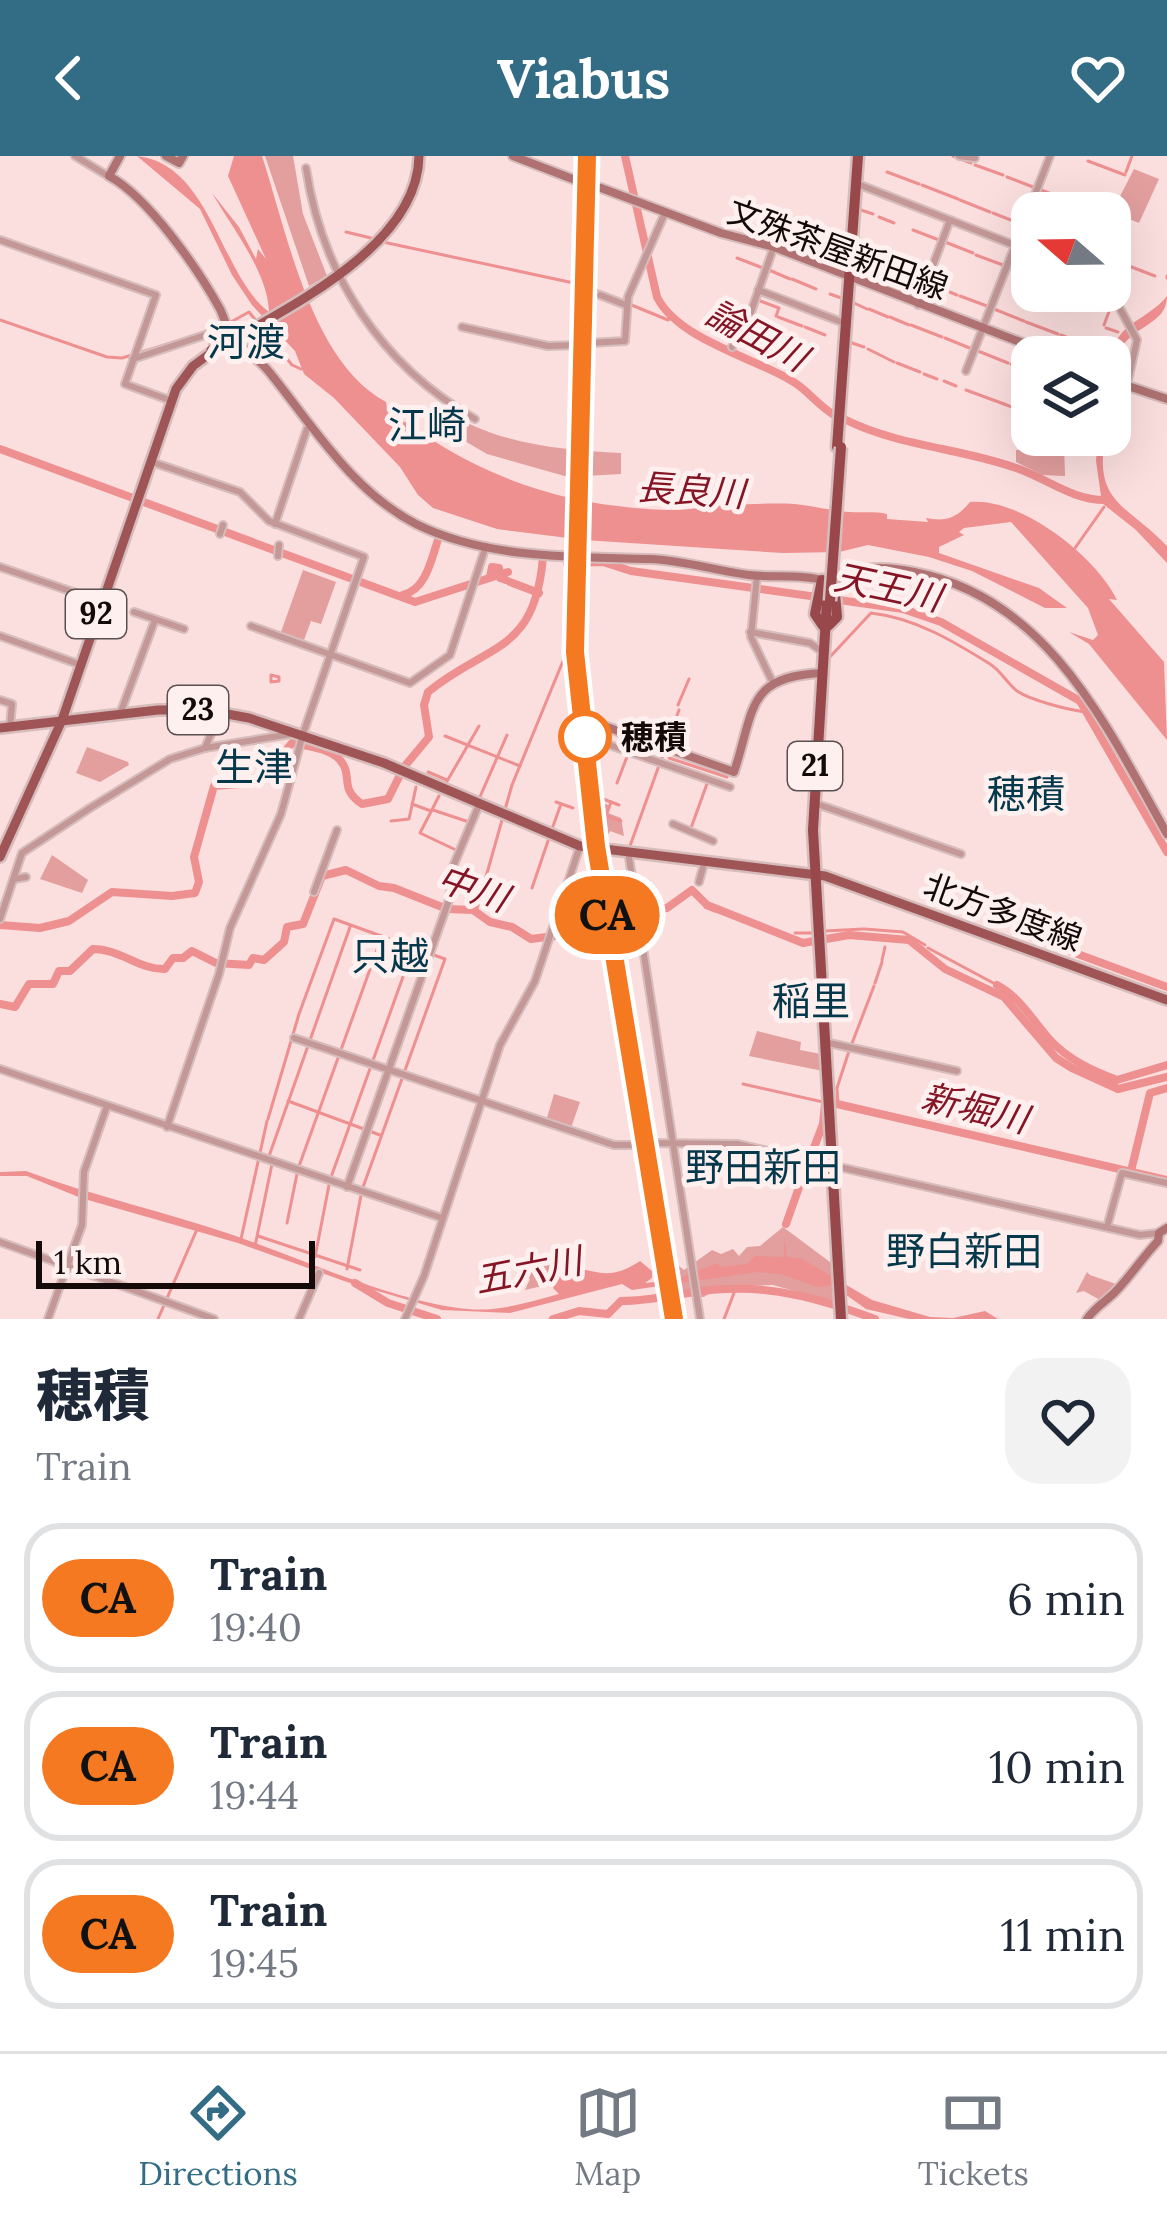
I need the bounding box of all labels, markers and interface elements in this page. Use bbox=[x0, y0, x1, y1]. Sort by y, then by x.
text: Viabus bbox=[497, 44, 670, 113]
icon: back bbox=[36, 45, 102, 111]
icon: heart bbox=[1065, 45, 1131, 111]
street label: 文殊茶屋新田線 bbox=[722, 190, 954, 308]
north arrow bbox=[1011, 192, 1131, 312]
map controls bbox=[1011, 192, 1131, 456]
water label: 論田川 bbox=[699, 289, 819, 383]
district label: 河渡 bbox=[207, 317, 285, 367]
button: layers bbox=[1011, 336, 1131, 456]
district label: 江崎 bbox=[388, 400, 466, 450]
water label: 長良川 bbox=[636, 463, 750, 517]
water label: 天王川 bbox=[830, 553, 950, 622]
road number: 92 bbox=[66, 590, 126, 638]
road number: 23 bbox=[168, 686, 228, 734]
marker: 穂積 bbox=[560, 712, 610, 762]
place label: 穂積 bbox=[621, 716, 687, 758]
district label: 生津 bbox=[215, 742, 293, 792]
road number: 21 bbox=[788, 742, 842, 790]
district label: 穂積 bbox=[987, 769, 1065, 819]
water label: 中川 bbox=[431, 855, 518, 923]
street label: 北方多度線 bbox=[918, 864, 1088, 960]
line badge: CA bbox=[553, 876, 661, 954]
text: CA bbox=[579, 888, 635, 942]
district label: 只越 bbox=[351, 931, 429, 981]
district label: 稲里 bbox=[772, 976, 850, 1026]
water label: 新堀川 bbox=[917, 1073, 1037, 1143]
district label: 野田新田 bbox=[685, 1142, 841, 1192]
district label: 野白新田 bbox=[886, 1226, 1042, 1276]
scale bar bbox=[36, 1235, 315, 1288]
water label: 五六川 bbox=[471, 1236, 589, 1303]
text: 1 km bbox=[54, 1241, 122, 1283]
button: heart bbox=[1005, 1358, 1131, 1484]
text: 穂積 bbox=[36, 1359, 150, 1432]
text: Train bbox=[36, 1441, 132, 1491]
text: Train bbox=[210, 1545, 327, 1602]
text: 6 min bbox=[1007, 1570, 1125, 1627]
text: CA bbox=[80, 1571, 136, 1625]
text: 19:40 bbox=[210, 1602, 302, 1652]
text: Train bbox=[210, 1713, 327, 1770]
text: 10 min bbox=[989, 1738, 1125, 1795]
text: CA bbox=[80, 1739, 136, 1793]
text: 19:44 bbox=[210, 1770, 299, 1820]
text: Train bbox=[210, 1881, 327, 1938]
text: 11 min bbox=[1000, 1906, 1125, 1963]
text: CA bbox=[80, 1907, 136, 1961]
text: 19:45 bbox=[210, 1938, 299, 1988]
tab: Directions bbox=[138, 2080, 298, 2194]
tab: Map bbox=[574, 2080, 641, 2194]
tab: Tickets bbox=[918, 2080, 1029, 2194]

